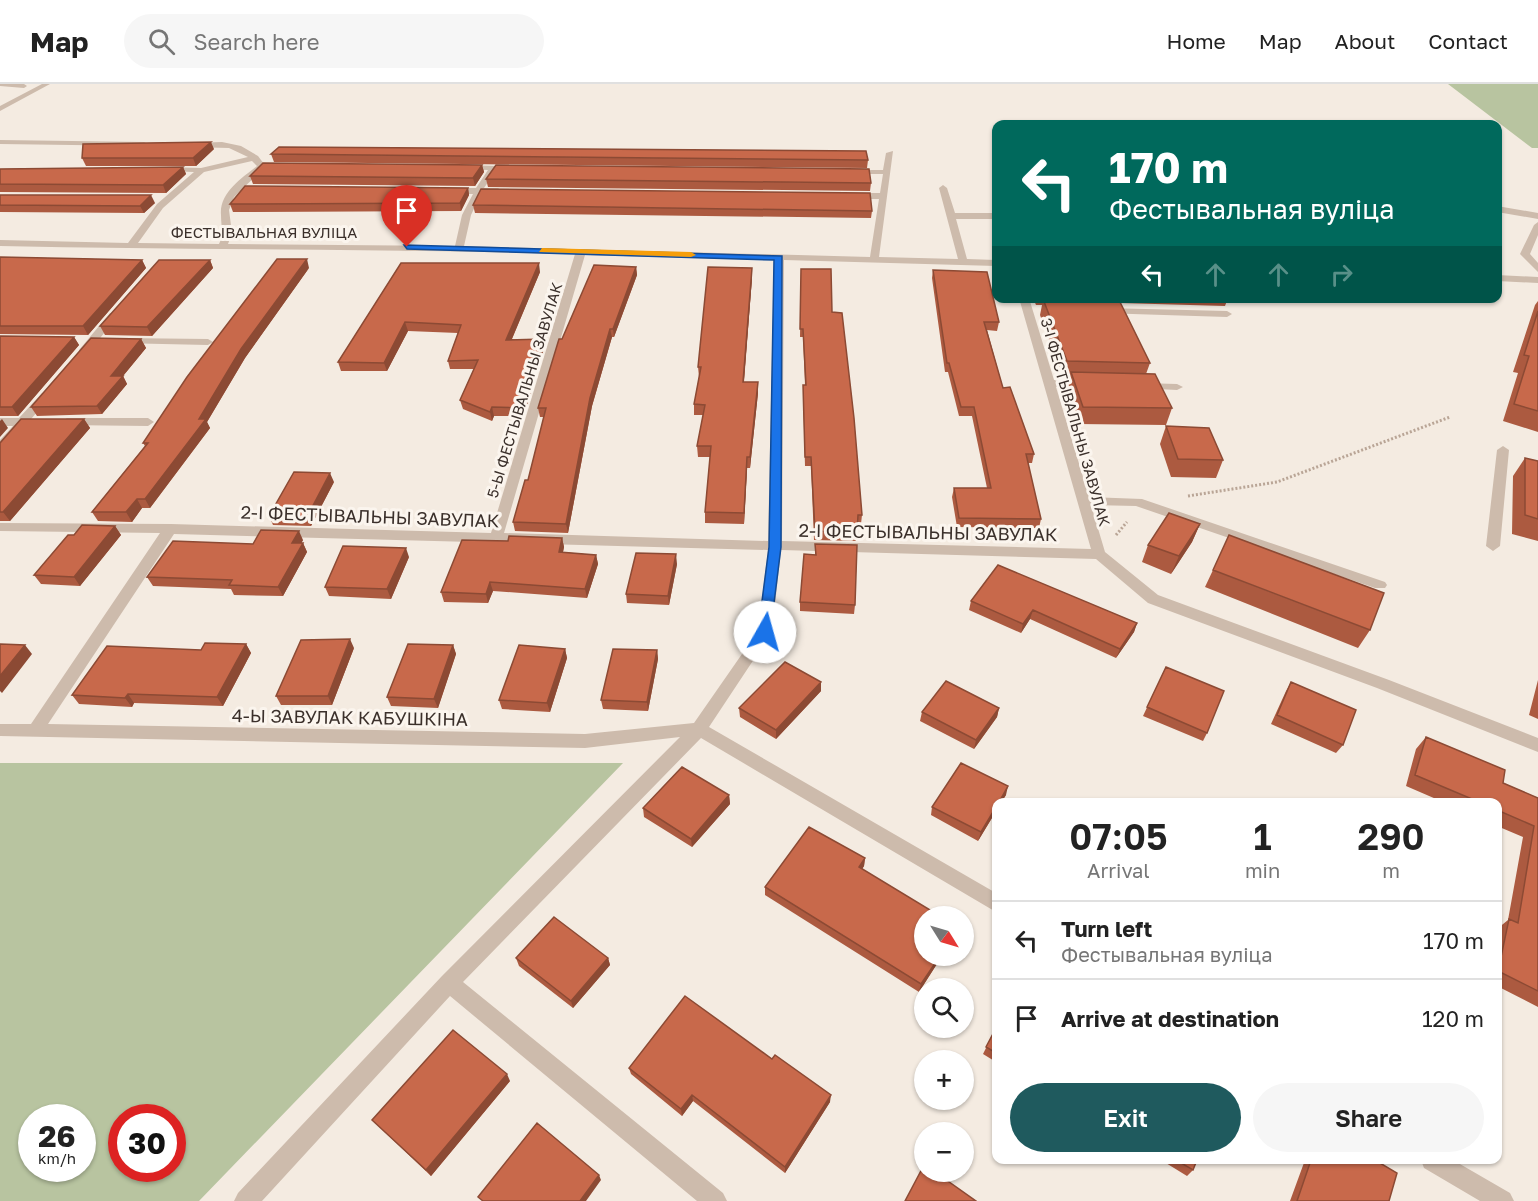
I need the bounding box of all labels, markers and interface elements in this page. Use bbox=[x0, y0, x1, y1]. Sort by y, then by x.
search box bbox=[124, 14, 544, 68]
text: Map bbox=[30, 25, 88, 58]
icon: search bbox=[145, 25, 178, 58]
text: Search here bbox=[193, 28, 319, 55]
text: Home bbox=[1166, 28, 1226, 54]
text: Map bbox=[1259, 28, 1302, 54]
text: About bbox=[1335, 28, 1395, 54]
text: Contact bbox=[1428, 28, 1508, 54]
text: 170 m bbox=[1109, 142, 1228, 192]
icon: left bbox=[1010, 144, 1088, 222]
pin bbox=[381, 185, 432, 247]
text: Фестывальная вуліца bbox=[1109, 193, 1394, 225]
icon: arrive bbox=[390, 194, 423, 227]
street label: ФЕСТЫВАЛЬНАЯ ВУЛІЦА bbox=[171, 223, 357, 241]
icon: left bbox=[1136, 258, 1169, 291]
icon: ahead bbox=[1199, 258, 1232, 291]
icon: ahead bbox=[1262, 258, 1295, 291]
icon: right bbox=[1325, 258, 1358, 291]
street label: 5-Ы ФЕСТЫВАЛЬНЫ ЗАВУЛАК bbox=[483, 280, 566, 500]
street label: 3-І ФЕСТЫВАЛЬНЫ ЗАВУЛАК bbox=[1038, 316, 1115, 529]
street label: 2-І ФЕСТЫВАЛЬНЫ ЗАВУЛАК bbox=[240, 500, 500, 532]
street label: 2-І ФЕСТЫВАЛЬНЫ ЗАВУЛАК bbox=[798, 519, 1058, 545]
position arrow bbox=[733, 600, 797, 664]
street label: 4-Ы ЗАВУЛАК КАБУШКІНА bbox=[232, 704, 468, 730]
text: 07:05 bbox=[1069, 815, 1168, 858]
text: 1 bbox=[1253, 815, 1272, 858]
text: 290 bbox=[1358, 815, 1425, 858]
text: Arrival bbox=[1087, 858, 1150, 882]
text: min bbox=[1245, 858, 1280, 882]
text: m bbox=[1382, 858, 1400, 882]
north arrow bbox=[914, 906, 974, 966]
map controls bbox=[914, 906, 974, 1182]
text: Turn left bbox=[1061, 915, 1152, 942]
icon: left bbox=[1010, 924, 1043, 957]
text: 170 m bbox=[1423, 927, 1484, 954]
text: Фестывальная вуліца bbox=[1061, 942, 1272, 966]
button: search bbox=[914, 978, 974, 1038]
icon: arrive bbox=[1010, 1002, 1043, 1035]
text: Arrive at destination bbox=[1061, 1005, 1279, 1032]
text: 120 m bbox=[1422, 1005, 1484, 1032]
button: + bbox=[914, 1050, 974, 1110]
button: Exit bbox=[1010, 1083, 1241, 1152]
button: Share bbox=[1253, 1083, 1484, 1152]
speed limit sign: 30 bbox=[108, 1104, 186, 1182]
text: 26 bbox=[38, 1118, 76, 1154]
button: − bbox=[914, 1122, 974, 1182]
text: km/h bbox=[38, 1149, 76, 1167]

